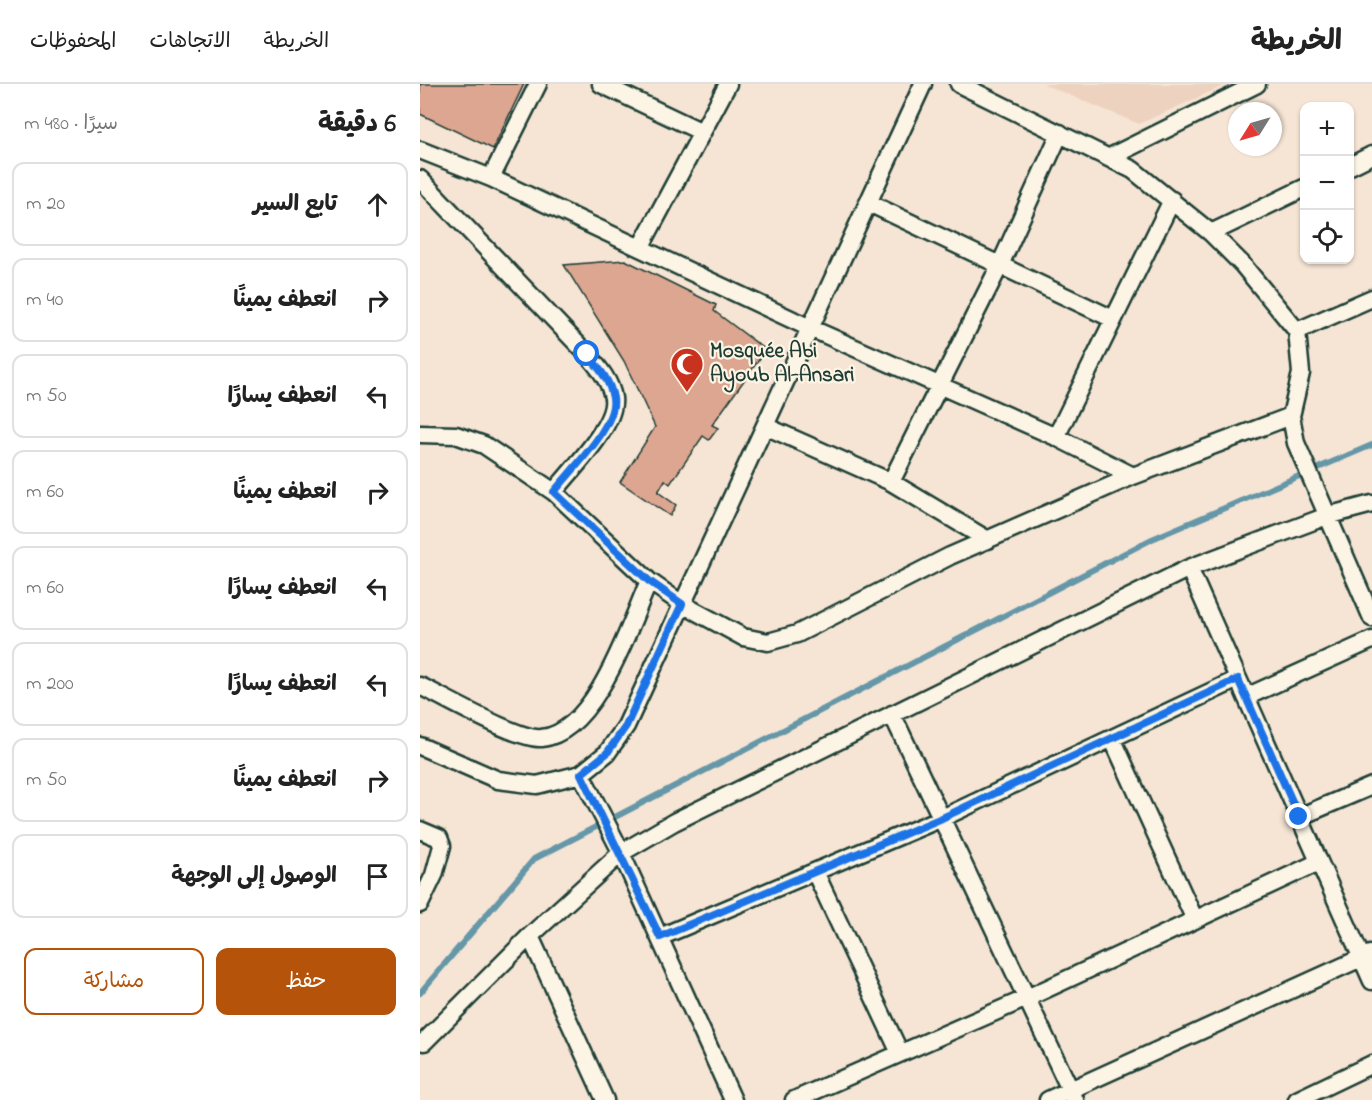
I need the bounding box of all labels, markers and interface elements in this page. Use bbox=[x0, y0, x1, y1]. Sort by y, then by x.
text: الخريطة bbox=[1251, 22, 1342, 63]
text: المحفوظات bbox=[30, 27, 116, 57]
text: الاتجاهات bbox=[149, 27, 231, 57]
text: الخريطة bbox=[264, 27, 329, 57]
north arrow bbox=[1228, 102, 1282, 156]
map controls bbox=[1300, 102, 1354, 264]
button: + bbox=[1300, 102, 1354, 156]
text: 6 دقيقة bbox=[318, 106, 396, 144]
text: سيرًا · 480 m bbox=[24, 110, 118, 139]
button: − bbox=[1300, 156, 1354, 210]
icon: ahead bbox=[361, 188, 394, 221]
text: تابع السير bbox=[253, 189, 337, 221]
text: 20 m bbox=[26, 190, 65, 219]
button: locate bbox=[1300, 210, 1354, 264]
icon: right bbox=[361, 284, 394, 317]
text: انعطف يمينًا bbox=[233, 285, 337, 317]
text: 40 m bbox=[26, 286, 63, 315]
place label: Mosquée Abi Ayoub Al-Ansari bbox=[710, 337, 855, 393]
route start bbox=[573, 340, 599, 366]
mosque icon: Mosquée Abi Ayoub Al-Ansari bbox=[669, 346, 705, 393]
icon: left bbox=[361, 380, 394, 413]
text: انعطف يسارًا bbox=[228, 381, 337, 413]
text: 50 m bbox=[26, 382, 67, 411]
icon: right bbox=[361, 476, 394, 509]
text: انعطف يمينًا bbox=[233, 477, 337, 509]
text: 60 m bbox=[26, 478, 64, 507]
icon: left bbox=[361, 572, 394, 605]
text: انعطف يسارًا bbox=[228, 573, 337, 605]
text: 60 m bbox=[26, 574, 64, 603]
icon: left bbox=[361, 668, 394, 701]
text: انعطف يسارًا bbox=[228, 669, 337, 701]
text: 200 m bbox=[26, 670, 74, 699]
icon: right bbox=[361, 764, 394, 797]
text: انعطف يمينًا bbox=[233, 765, 337, 797]
text: 50 m bbox=[26, 766, 67, 795]
route end bbox=[1285, 803, 1311, 829]
icon: arrive bbox=[361, 860, 394, 893]
text: الوصول إلى الوجهة bbox=[171, 861, 337, 893]
button: مشاركة bbox=[24, 948, 204, 1015]
button: حفظ bbox=[216, 948, 396, 1015]

